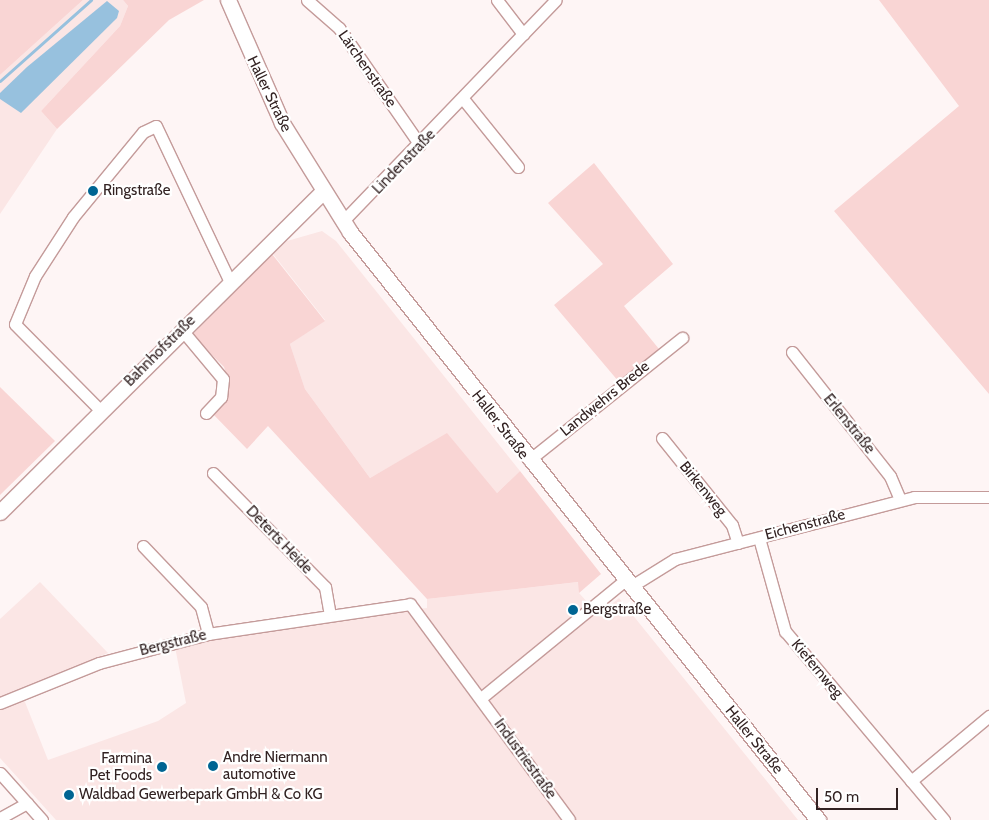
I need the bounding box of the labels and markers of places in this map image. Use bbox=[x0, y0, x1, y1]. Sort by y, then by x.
place label: Ringstraße bbox=[103, 182, 170, 200]
marker: Ringstraße bbox=[87, 185, 99, 197]
place label: Bergstraße bbox=[583, 601, 651, 619]
marker: Bergstraße bbox=[567, 604, 579, 616]
place label: Andre Niermann automotive bbox=[223, 748, 328, 783]
place label: Farmina Pet Foods bbox=[89, 749, 152, 784]
marker: Andre Niermann automotive bbox=[207, 760, 219, 772]
marker: Farmina Pet Foods bbox=[156, 761, 168, 773]
place label: Waldbad Gewerbepark GmbH & Co KG bbox=[79, 786, 323, 804]
marker: Waldbad Gewerbepark GmbH & Co KG bbox=[63, 789, 75, 801]

